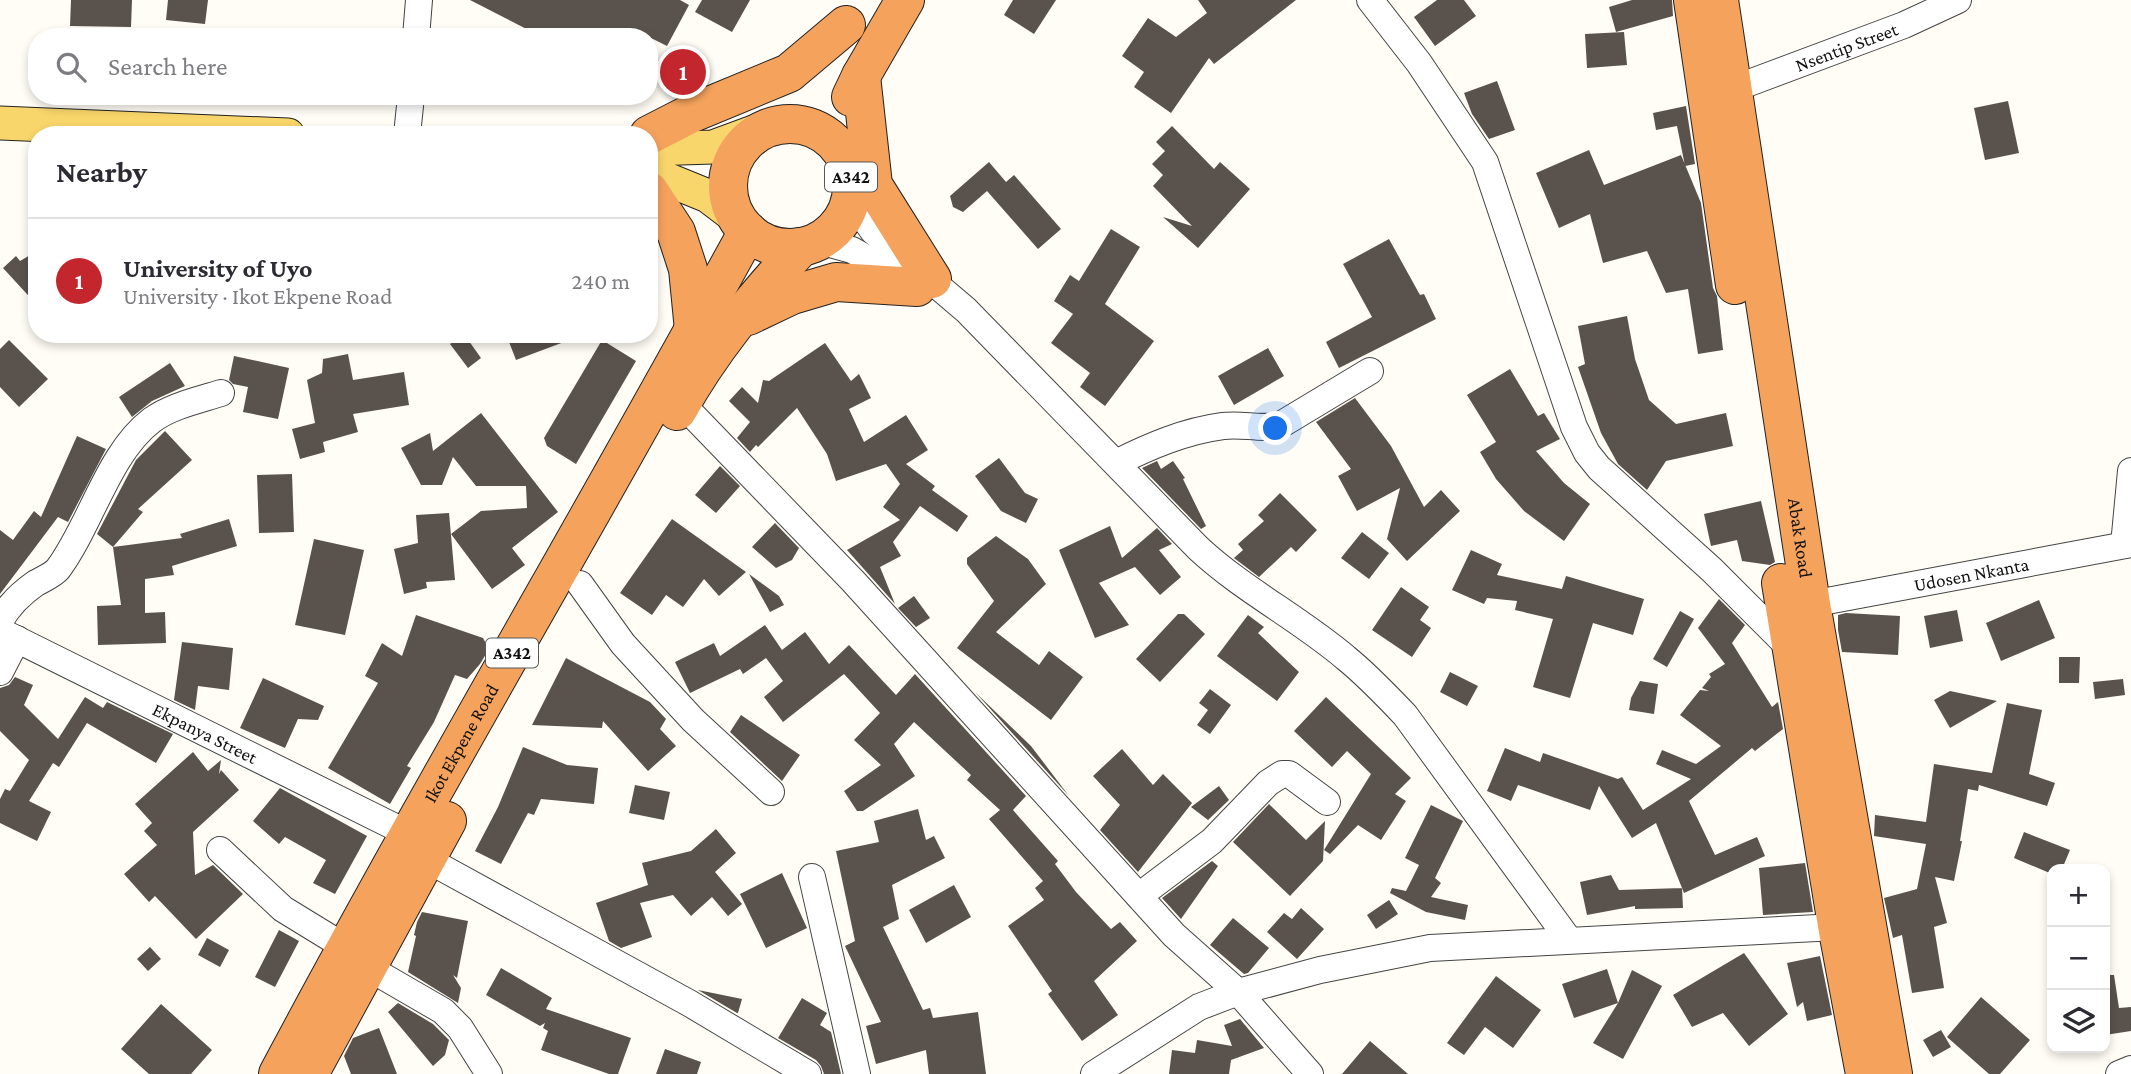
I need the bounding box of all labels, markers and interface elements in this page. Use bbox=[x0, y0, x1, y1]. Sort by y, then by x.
street label: Nsentip Street bbox=[1792, 18, 1901, 75]
search box bbox=[28, 28, 658, 105]
pin: 1 bbox=[660, 46, 706, 98]
icon: search bbox=[52, 48, 90, 86]
text: Search here bbox=[108, 52, 227, 81]
text: Nearby bbox=[56, 155, 147, 188]
road number: A342 bbox=[825, 162, 877, 192]
text: University of Uyo bbox=[123, 254, 313, 283]
text: 1 bbox=[75, 268, 83, 294]
text: 240 m bbox=[571, 268, 630, 294]
text: University · Ikot Ekpene Road bbox=[123, 283, 392, 309]
your location bbox=[1258, 411, 1292, 445]
street label: Abak Road bbox=[1784, 496, 1817, 579]
street label: Udosen Nkanta bbox=[1912, 553, 2031, 595]
road number: A342 bbox=[486, 638, 538, 668]
street label: Ikot Ekpene Road bbox=[419, 680, 502, 806]
street label: Ekpanya Street bbox=[149, 698, 261, 768]
map controls bbox=[2047, 864, 2110, 1053]
button: + bbox=[2047, 864, 2110, 927]
button: − bbox=[2047, 927, 2110, 990]
button: layers bbox=[2047, 990, 2110, 1053]

